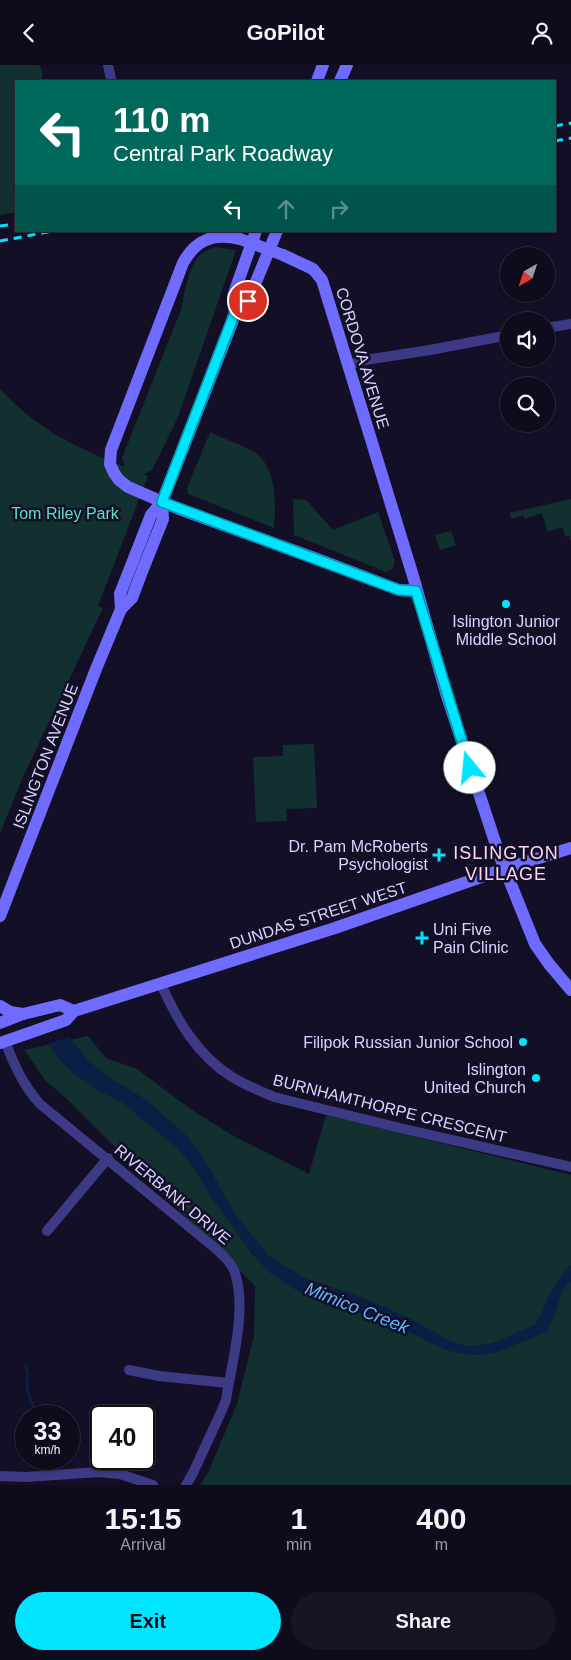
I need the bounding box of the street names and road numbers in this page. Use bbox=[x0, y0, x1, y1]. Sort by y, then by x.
street label: CORDOVA AVENUE bbox=[333, 285, 392, 431]
street label: ISLINGTON AVENUE bbox=[10, 681, 81, 831]
street label: DUNDAS STREET WEST bbox=[227, 879, 409, 952]
street label: BURNHAMTHORPE CRESCENT bbox=[271, 1071, 509, 1146]
street label: RIVERBANK DRIVE bbox=[111, 1141, 234, 1248]

